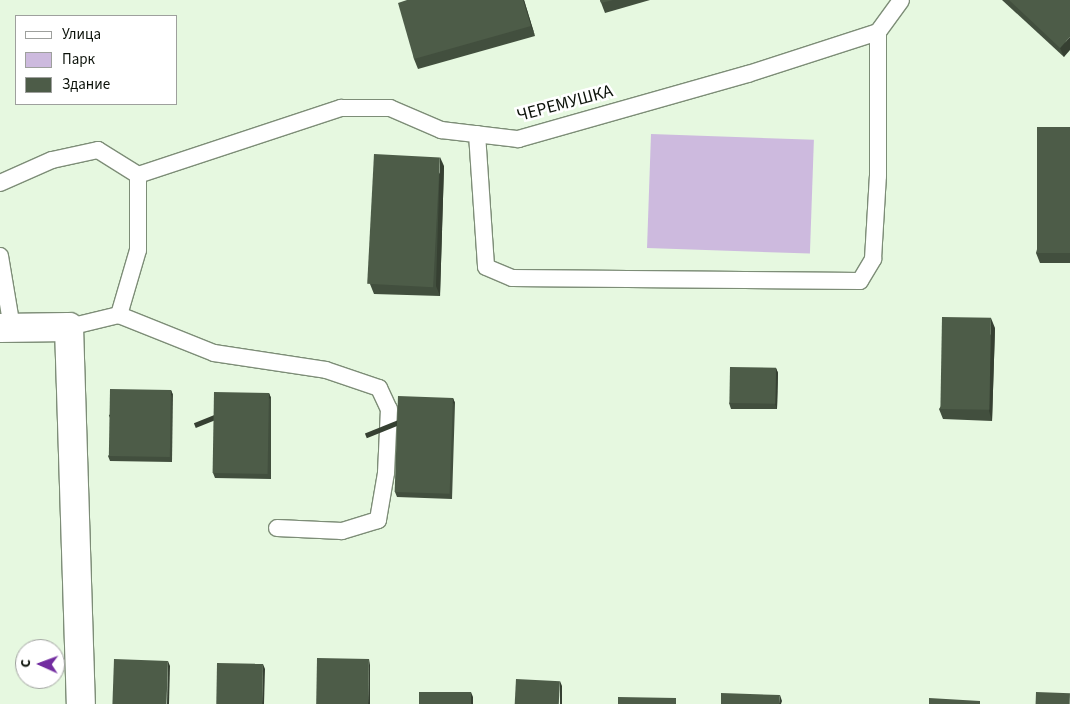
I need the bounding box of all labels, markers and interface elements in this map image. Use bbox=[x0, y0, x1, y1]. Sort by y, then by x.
legend bbox=[15, 15, 178, 105]
text: Улица bbox=[62, 24, 101, 45]
text: Парк bbox=[62, 49, 95, 70]
text: Здание bbox=[62, 74, 110, 95]
street label: ЧЕРЕМУШКА bbox=[515, 81, 615, 127]
north arrow bbox=[15, 639, 65, 689]
text: С bbox=[16, 659, 36, 668]

